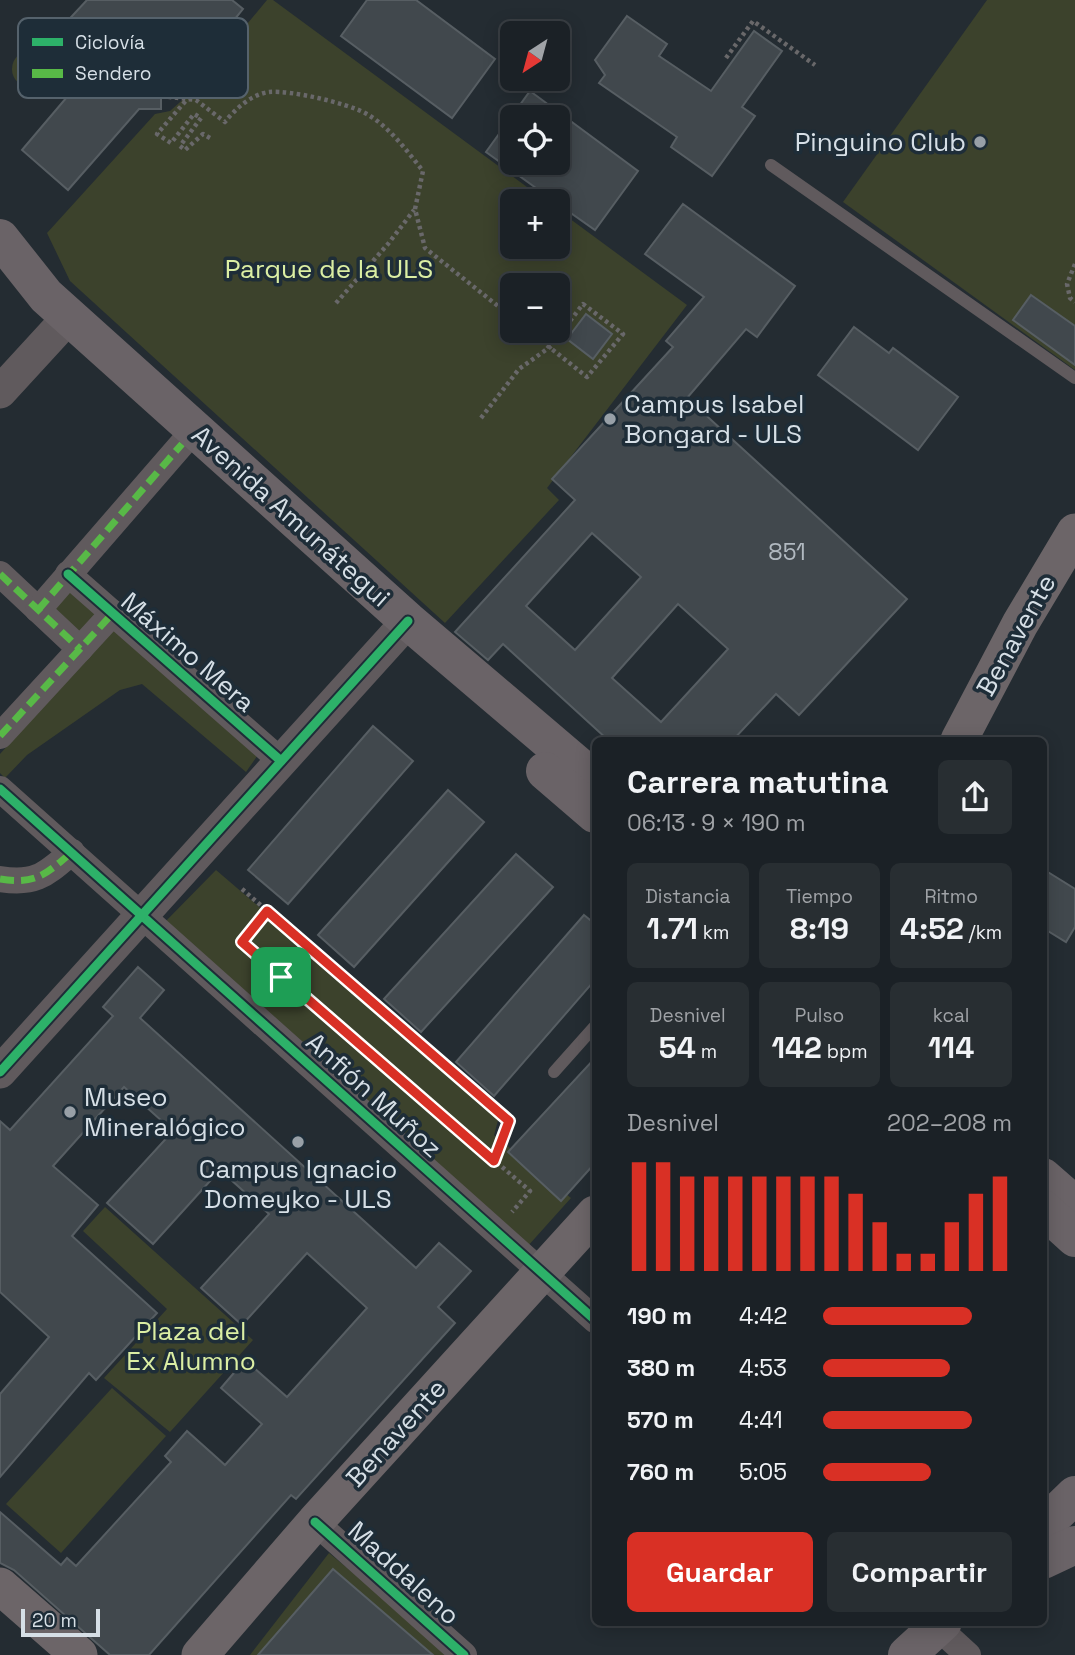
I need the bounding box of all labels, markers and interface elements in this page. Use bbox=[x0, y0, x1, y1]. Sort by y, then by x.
legend bbox=[18, 18, 248, 98]
north arrow bbox=[500, 21, 570, 91]
map controls bbox=[500, 21, 570, 343]
text: Ciclovía bbox=[75, 30, 145, 55]
text: Sendero bbox=[75, 61, 152, 86]
button: locate bbox=[500, 105, 570, 175]
place label: Pinguino Club bbox=[795, 125, 966, 159]
marker: Pinguino Club bbox=[972, 134, 988, 150]
button: + bbox=[500, 189, 570, 259]
park label: Parque de la ULS bbox=[225, 252, 433, 286]
button: − bbox=[500, 273, 570, 343]
place label: Campus Isabel Bongard - ULS bbox=[624, 387, 804, 451]
marker: Campus Isabel Bongard - ULS bbox=[602, 411, 618, 427]
street label: Avenida Amunátegui bbox=[185, 418, 397, 614]
house number: 851 bbox=[768, 537, 806, 567]
street label: Benavente bbox=[969, 568, 1063, 702]
street label: Máximo Mera bbox=[114, 585, 262, 719]
button: share bbox=[938, 760, 1012, 834]
text: Carrera matutina bbox=[627, 762, 889, 802]
text: 06:13 · 9 × 190 m bbox=[627, 808, 806, 838]
text: Distancia bbox=[645, 884, 730, 909]
text: Tiempo bbox=[786, 884, 853, 909]
text: Ritmo bbox=[924, 884, 978, 909]
text: 1.71 bbox=[646, 909, 698, 948]
text: 8:19 bbox=[790, 909, 849, 948]
text: 4:52 bbox=[900, 909, 964, 948]
text: km bbox=[698, 920, 729, 945]
text: /km bbox=[964, 920, 1002, 945]
pin bbox=[251, 947, 311, 1007]
icon: arrive bbox=[262, 958, 300, 996]
text: Desnivel bbox=[650, 1003, 726, 1028]
text: Pulso bbox=[795, 1003, 844, 1028]
text: kcal bbox=[933, 1003, 969, 1028]
street label: Anfión Muñoz bbox=[299, 1025, 449, 1165]
text: 54 bbox=[659, 1028, 696, 1067]
text: 142 bbox=[771, 1028, 822, 1067]
text: 114 bbox=[928, 1028, 974, 1067]
text: m bbox=[696, 1039, 717, 1064]
text: bpm bbox=[822, 1039, 868, 1064]
place label: Museo Mineralógico bbox=[84, 1080, 246, 1144]
marker: Museo Mineralógico bbox=[62, 1104, 78, 1120]
text: Desnivel bbox=[627, 1108, 719, 1138]
text: 202–208 m bbox=[887, 1108, 1012, 1138]
marker: Campus Ignacio Domeyko - ULS bbox=[290, 1134, 306, 1150]
place label: Campus Ignacio Domeyko - ULS bbox=[199, 1152, 397, 1216]
text: 190 m bbox=[627, 1301, 692, 1331]
text: 4:42 bbox=[739, 1301, 787, 1331]
park label: Plaza del Ex Alumno bbox=[126, 1314, 256, 1378]
text: 380 m bbox=[627, 1353, 695, 1383]
text: 4:53 bbox=[739, 1353, 787, 1383]
street label: Benavente bbox=[338, 1372, 454, 1494]
text: 570 m bbox=[627, 1405, 694, 1435]
text: 4:41 bbox=[739, 1405, 783, 1435]
text: 760 m bbox=[627, 1457, 694, 1487]
text: 5:05 bbox=[739, 1457, 787, 1487]
street label: Maddaleno bbox=[341, 1514, 467, 1632]
button: Guardar bbox=[627, 1532, 813, 1612]
button: Compartir bbox=[827, 1532, 1012, 1612]
scale bar bbox=[21, 1606, 100, 1638]
text: 20 m bbox=[32, 1608, 77, 1633]

